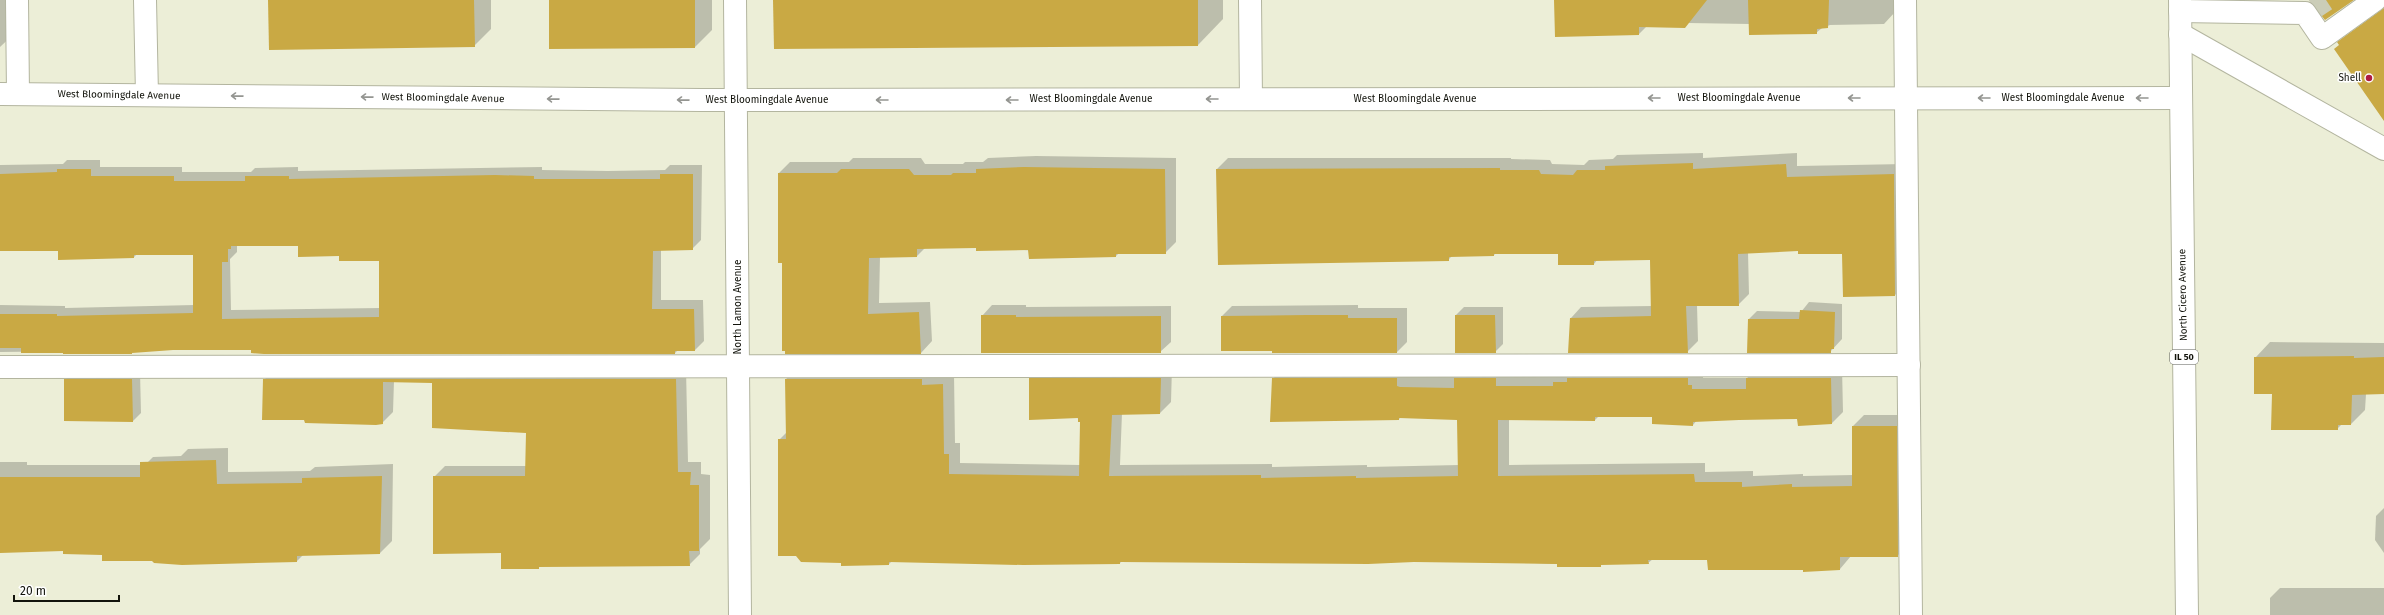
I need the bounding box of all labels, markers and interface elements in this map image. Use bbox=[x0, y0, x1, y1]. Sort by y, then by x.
place label: Shell bbox=[2338, 72, 2361, 84]
marker: Shell bbox=[2364, 73, 2374, 83]
street label: West Bloomingdale Avenue bbox=[57, 88, 181, 102]
street label: West Bloomingdale Avenue bbox=[381, 91, 505, 105]
one-way arrow bbox=[231, 92, 244, 100]
street label: West Bloomingdale Avenue bbox=[1678, 92, 1800, 104]
street label: West Bloomingdale Avenue bbox=[2002, 92, 2124, 104]
one-way arrow bbox=[361, 93, 374, 101]
street label: West Bloomingdale Avenue bbox=[1030, 93, 1152, 105]
street label: West Bloomingdale Avenue bbox=[1354, 93, 1476, 105]
street label: West Bloomingdale Avenue bbox=[706, 94, 828, 106]
one-way arrow bbox=[1648, 94, 1661, 102]
one-way arrow bbox=[1848, 94, 1861, 102]
one-way arrow bbox=[1978, 94, 1991, 102]
one-way arrow bbox=[2136, 94, 2149, 102]
one-way arrow bbox=[547, 95, 560, 103]
one-way arrow bbox=[1206, 95, 1219, 103]
one-way arrow bbox=[677, 96, 690, 104]
one-way arrow bbox=[876, 96, 889, 104]
one-way arrow bbox=[1006, 96, 1019, 104]
street label: North Cicero Avenue bbox=[2176, 249, 2190, 341]
street label: North Lamon Avenue bbox=[732, 259, 744, 355]
road number: IL 50 bbox=[2170, 350, 2198, 364]
scale bar bbox=[14, 577, 119, 603]
text: 20 m bbox=[20, 584, 46, 598]

